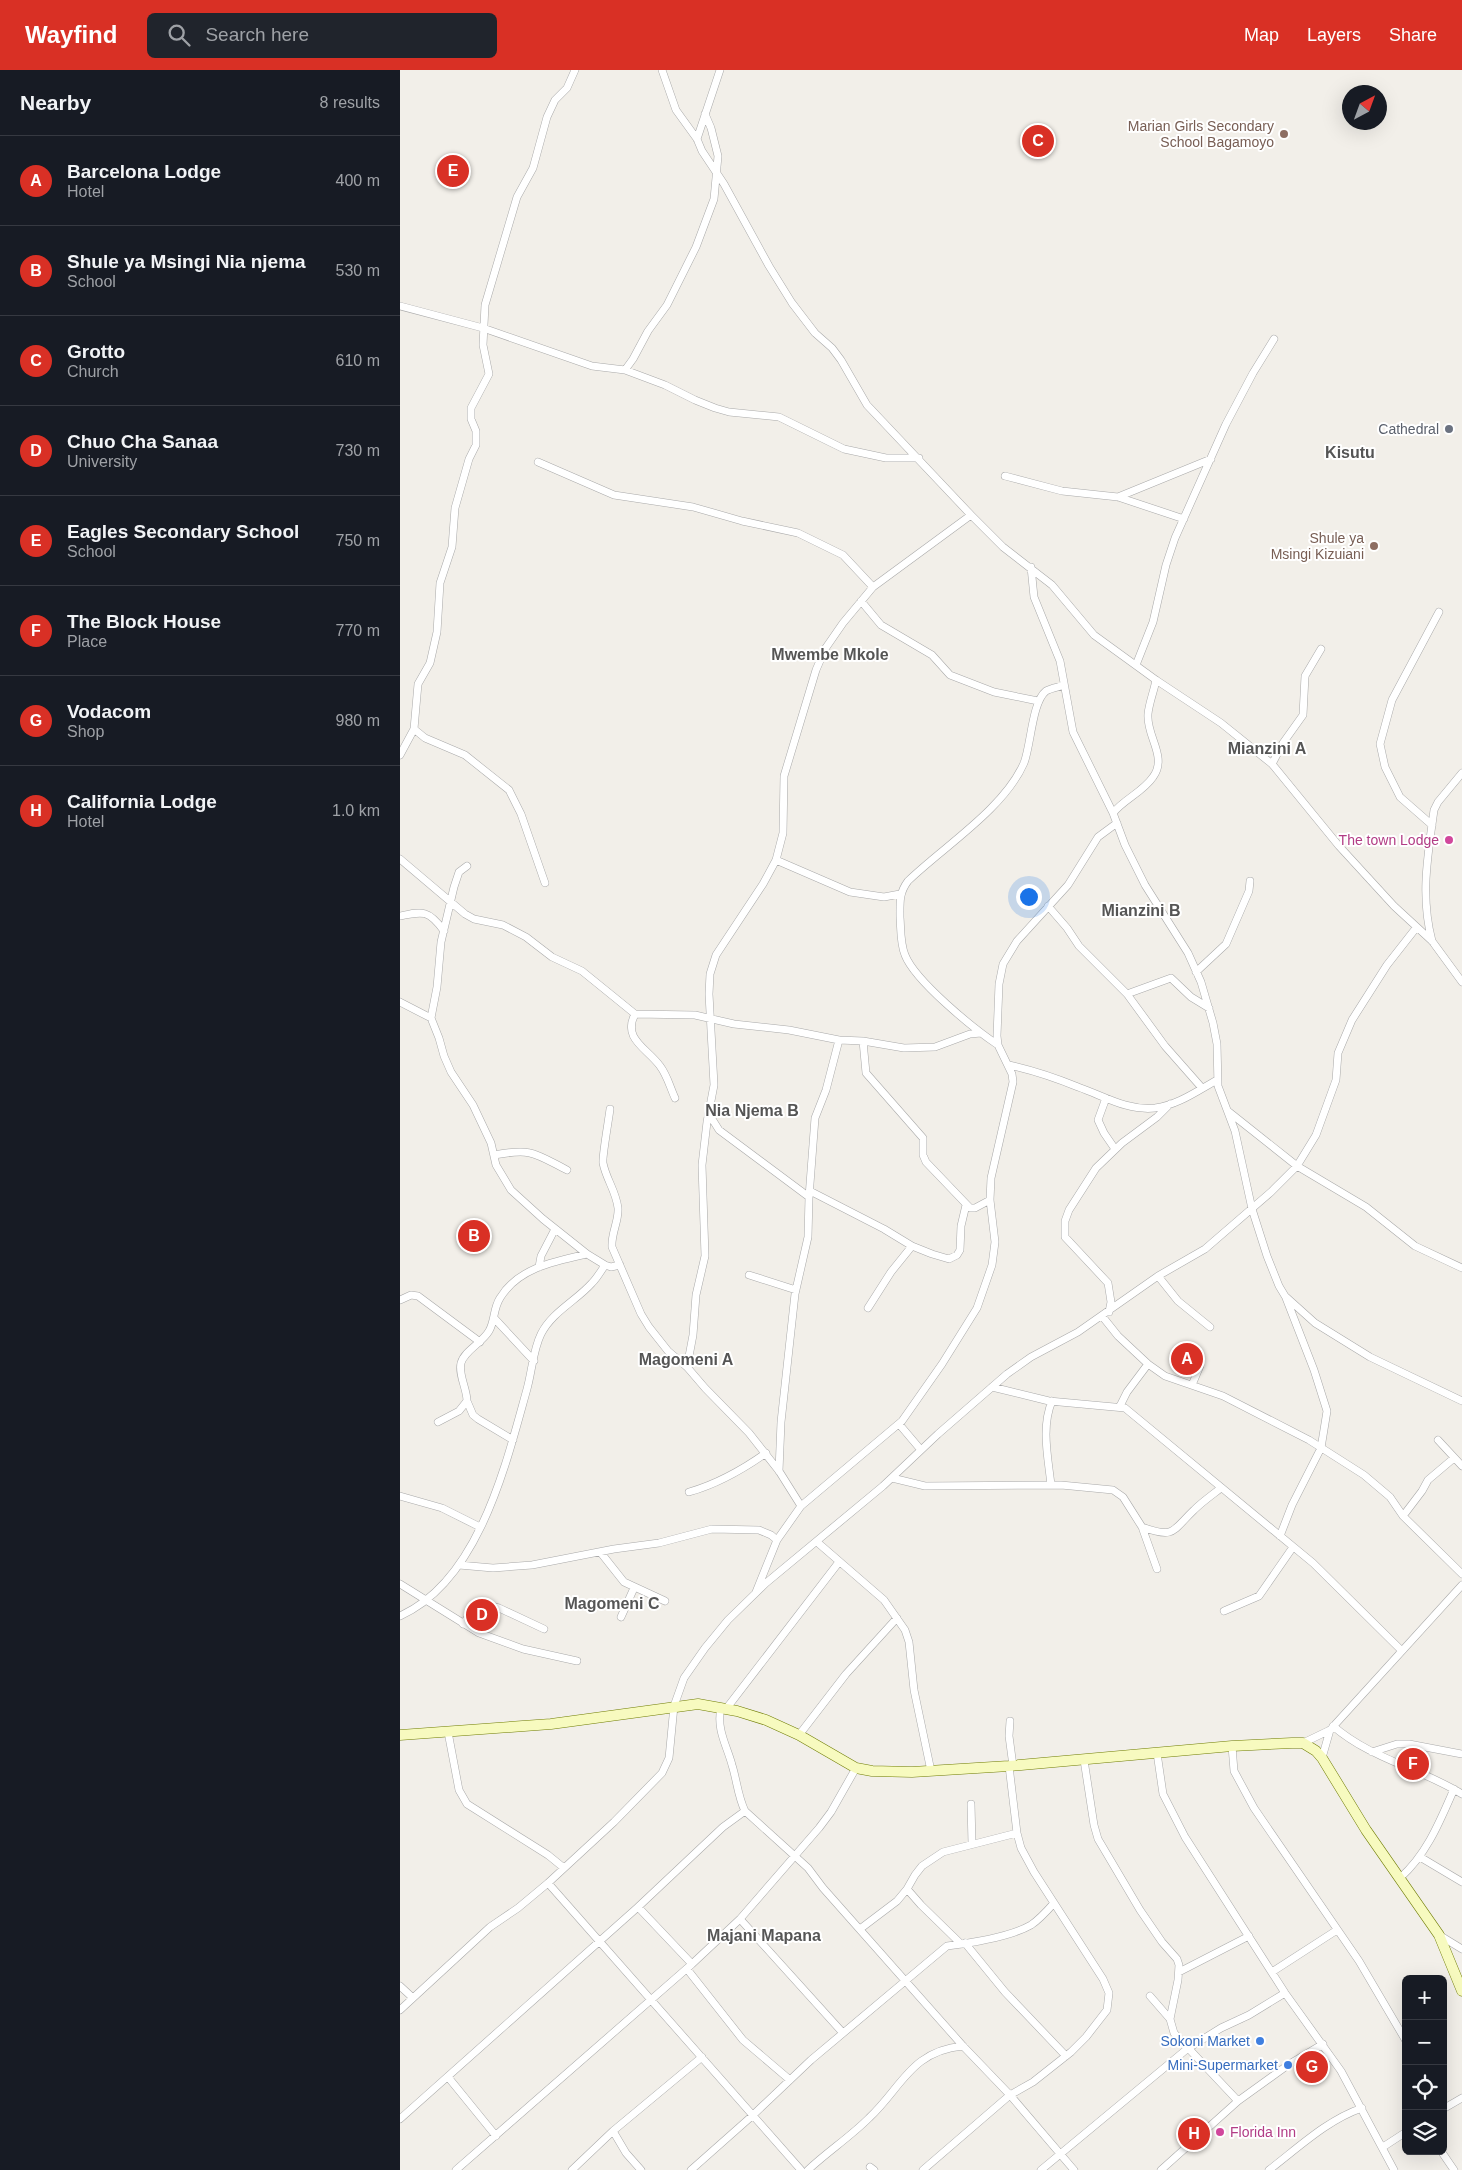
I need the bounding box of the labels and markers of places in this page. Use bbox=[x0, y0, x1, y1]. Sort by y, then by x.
place label: Marian Girls Secondary School Bagamoyo bbox=[1128, 118, 1274, 150]
pin: C bbox=[1022, 122, 1054, 160]
marker: Marian Girls Secondary School Bagamoyo bbox=[1278, 128, 1290, 140]
pin: E bbox=[437, 152, 469, 190]
place label: Cathedral bbox=[1378, 421, 1439, 437]
marker: Cathedral bbox=[1443, 423, 1455, 435]
place label: Shule ya Msingi Kizuiani bbox=[1271, 530, 1364, 562]
marker: Shule ya Msingi Kizuiani bbox=[1368, 540, 1380, 552]
place label: The town Lodge bbox=[1339, 832, 1439, 848]
marker: The town Lodge bbox=[1443, 834, 1455, 846]
pin: B bbox=[458, 1217, 490, 1255]
pin: A bbox=[1171, 1340, 1203, 1378]
pin: D bbox=[466, 1596, 498, 1634]
pin: F bbox=[1397, 1745, 1429, 1783]
place label: Sokoni Market bbox=[1161, 2033, 1250, 2049]
marker: Sokoni Market bbox=[1254, 2035, 1266, 2047]
pin: G bbox=[1296, 2048, 1328, 2086]
place label: Mini-Supermarket bbox=[1168, 2057, 1278, 2073]
marker: Mini-Supermarket bbox=[1282, 2059, 1294, 2071]
pin: H bbox=[1178, 2115, 1210, 2153]
place label: Florida Inn bbox=[1230, 2124, 1296, 2140]
marker: Florida Inn bbox=[1214, 2126, 1226, 2138]

